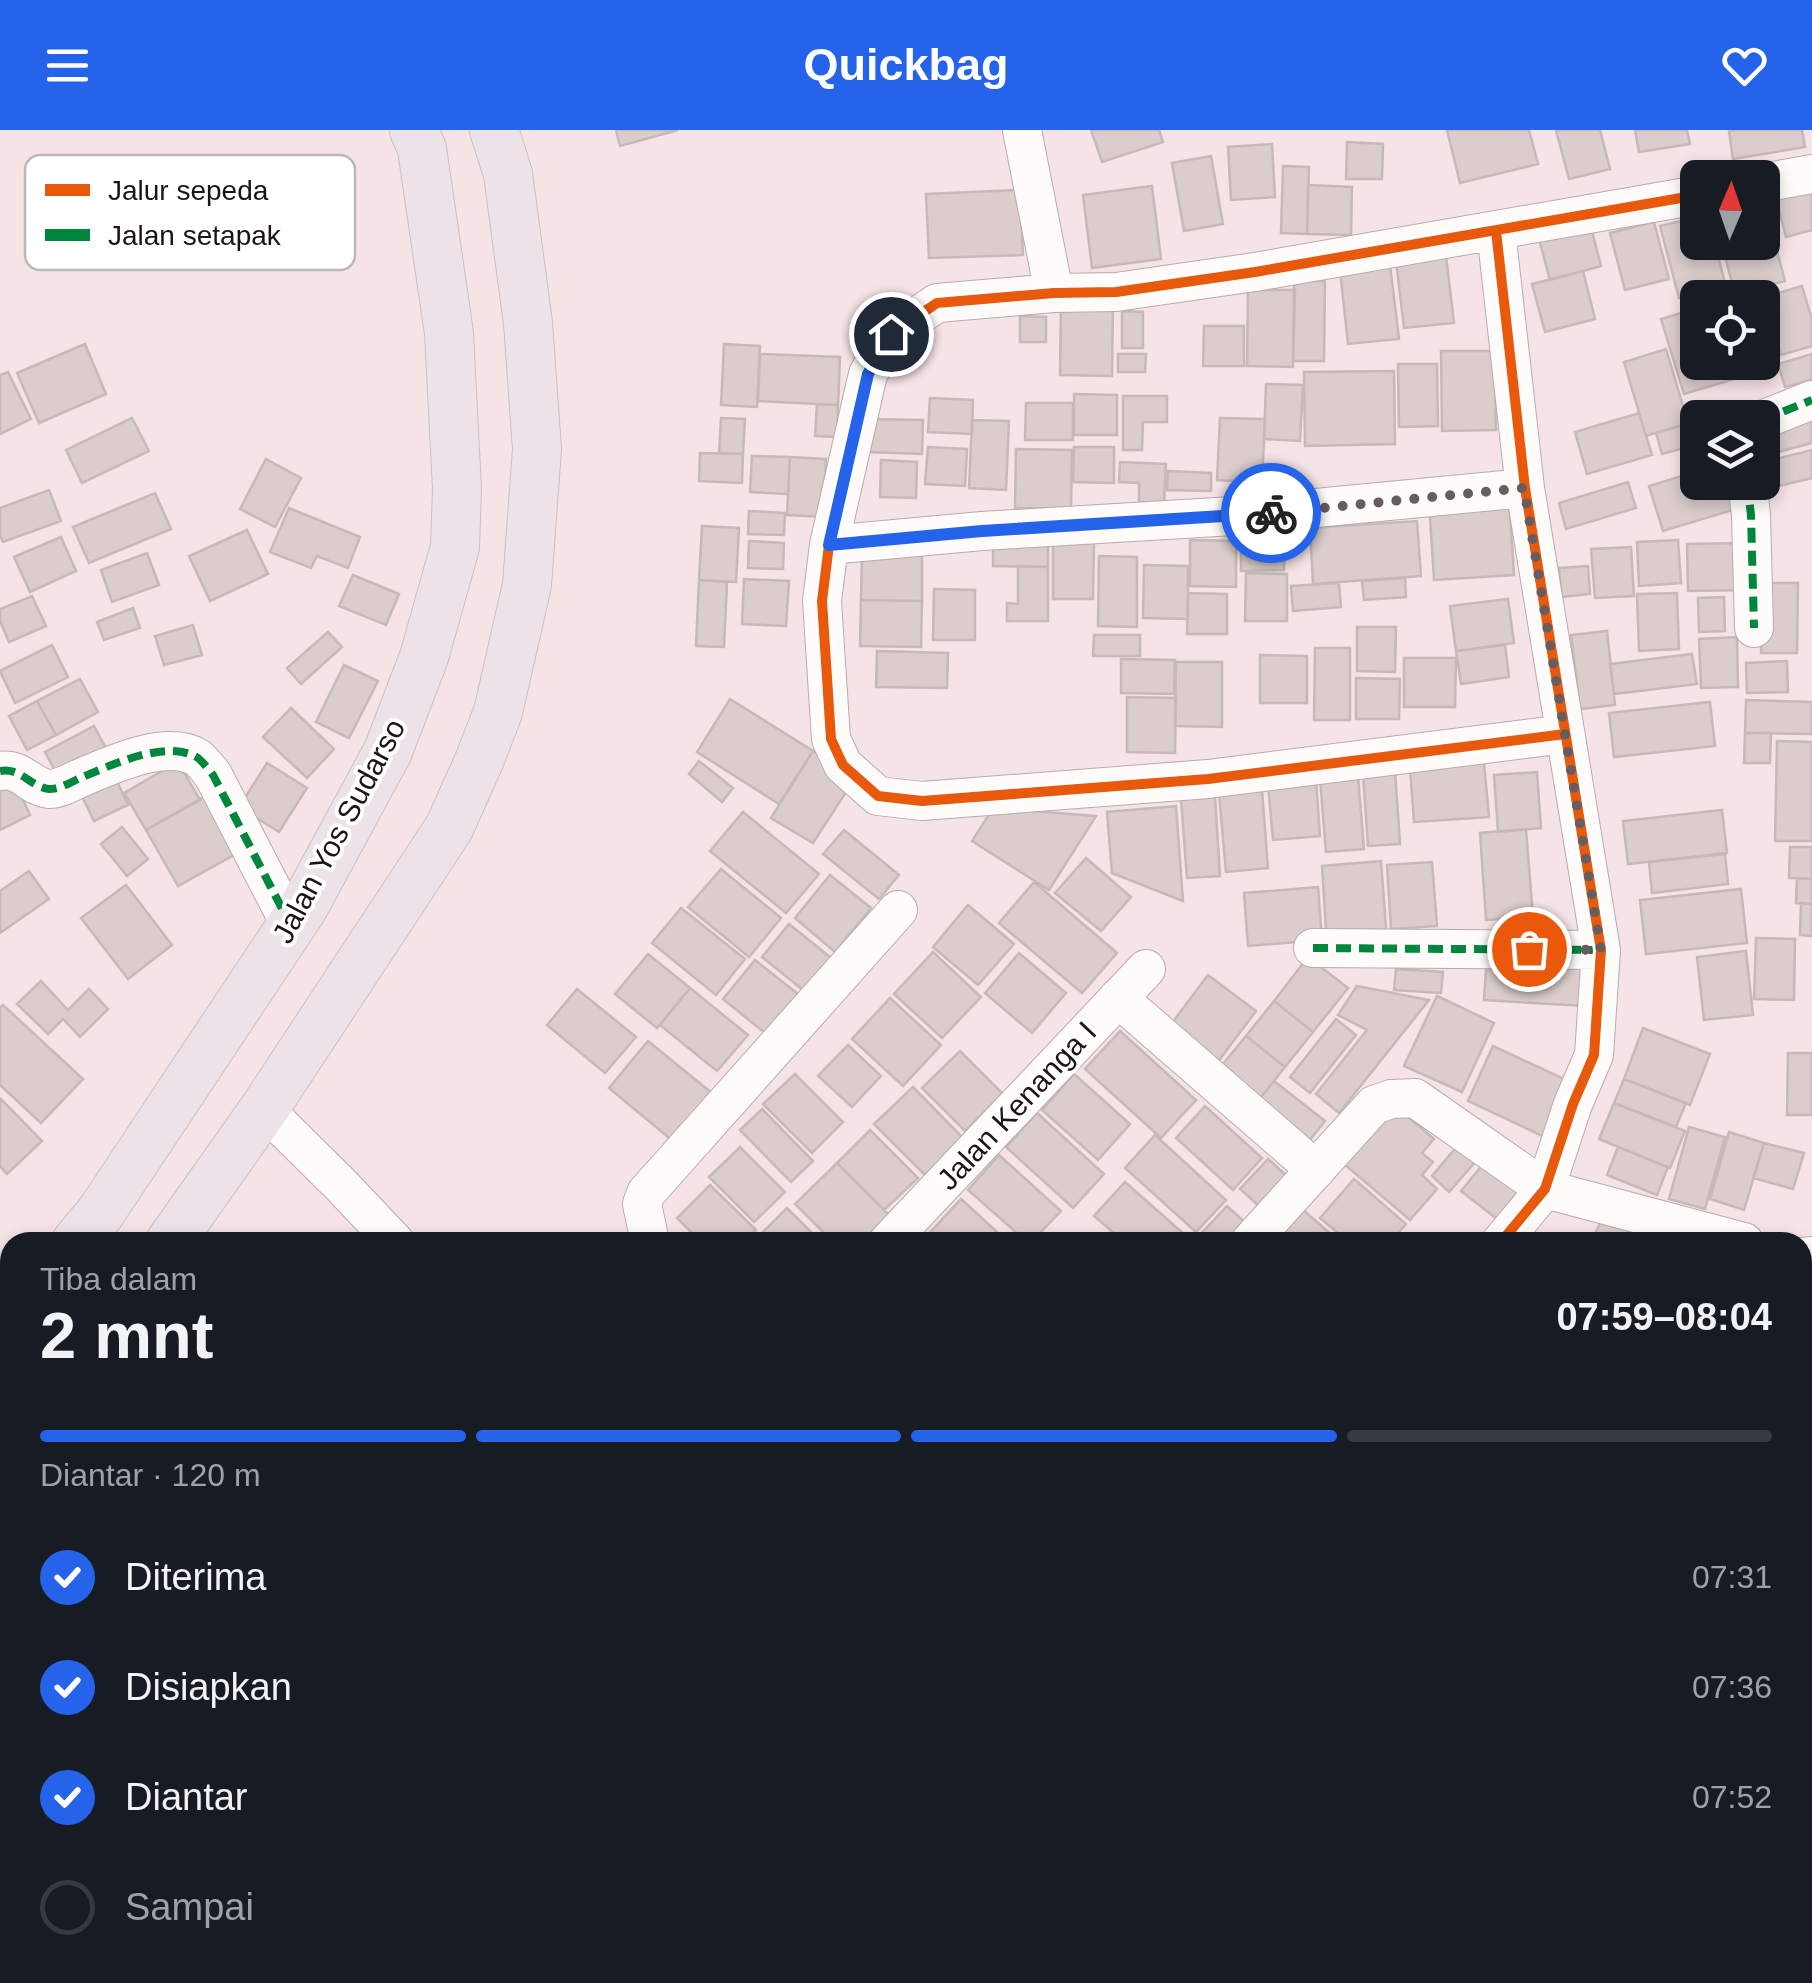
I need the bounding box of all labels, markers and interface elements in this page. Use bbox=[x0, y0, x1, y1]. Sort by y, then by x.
icon: menu bbox=[40, 38, 95, 93]
icon: heart bbox=[1717, 38, 1772, 93]
text: Quickbag bbox=[803, 39, 1009, 90]
legend bbox=[25, 155, 355, 270]
north arrow bbox=[1680, 160, 1780, 260]
map controls bbox=[1680, 160, 1780, 500]
text: Jalur sepeda bbox=[108, 175, 269, 206]
text: Jalan setapak bbox=[108, 220, 282, 251]
button: locate bbox=[1680, 280, 1780, 380]
pin bbox=[849, 292, 934, 377]
icon: home bbox=[864, 307, 919, 362]
button: layers bbox=[1680, 400, 1780, 500]
courier bbox=[1221, 463, 1321, 563]
icon: bike bbox=[1244, 486, 1299, 541]
street label: Jalan Yos Sudarso bbox=[266, 713, 411, 948]
pin bbox=[1487, 907, 1572, 992]
icon: bag bbox=[1502, 922, 1557, 977]
street label: Jalan Kenanga I bbox=[931, 1015, 1103, 1196]
text: Tiba dalam bbox=[40, 1261, 197, 1297]
text: 07:59–08:04 bbox=[1556, 1296, 1772, 1338]
text: 2 mnt bbox=[40, 1299, 213, 1372]
text: Diantar · 120 m bbox=[40, 1457, 261, 1493]
icon: check bbox=[40, 1550, 95, 1605]
text: Diterima bbox=[125, 1556, 266, 1598]
text: 07:31 bbox=[1692, 1559, 1772, 1595]
icon: check bbox=[40, 1660, 95, 1715]
text: Disiapkan bbox=[125, 1666, 292, 1708]
text: 07:36 bbox=[1692, 1669, 1772, 1705]
icon: check bbox=[40, 1770, 95, 1825]
text: Diantar bbox=[125, 1776, 248, 1818]
text: 07:52 bbox=[1692, 1779, 1772, 1815]
text: Sampai bbox=[125, 1886, 254, 1928]

